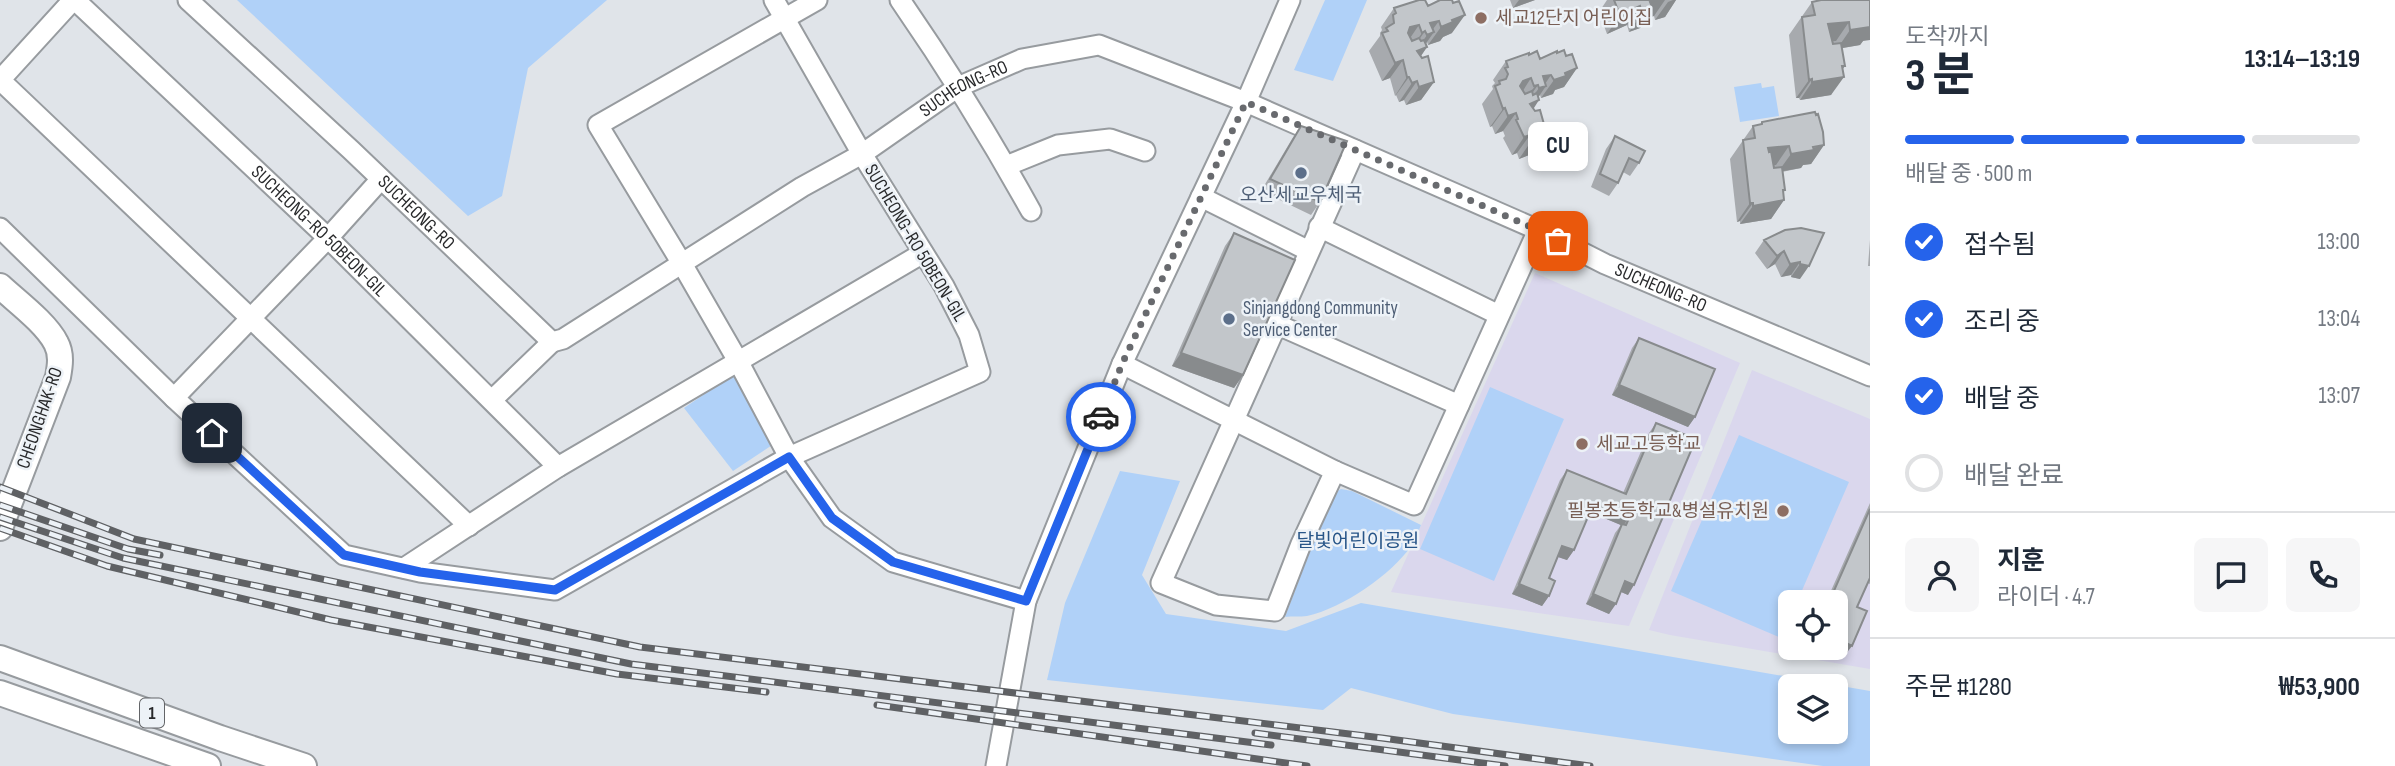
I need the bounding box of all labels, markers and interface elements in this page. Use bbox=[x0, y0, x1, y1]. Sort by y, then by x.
place label: 세교12단지 어린이집 bbox=[1495, 7, 1653, 30]
marker: 세교12단지 어린이집 bbox=[1473, 10, 1489, 26]
text: 도착까지 bbox=[1905, 23, 1990, 51]
text: 13:14–13:19 bbox=[2245, 44, 2360, 75]
text: 3 분 bbox=[1905, 49, 1975, 104]
street label: SUCHEONG-RO bbox=[915, 55, 1011, 122]
callout: CU bbox=[1528, 122, 1588, 171]
text: CU bbox=[1546, 132, 1570, 160]
street label: SUCHEONG-RO 50BEON-GIL bbox=[247, 160, 392, 301]
street label: SUCHEONG-RO 50BEON-GIL bbox=[859, 160, 971, 326]
text: 배달 중 · 500 m bbox=[1905, 160, 2032, 188]
marker: 오산세교우체국 bbox=[1293, 165, 1309, 181]
street label: SUCHEONG-RO bbox=[373, 170, 460, 255]
place label: 오산세교우체국 bbox=[1240, 184, 1362, 207]
pin bbox=[1528, 211, 1588, 271]
icon: bag bbox=[1539, 222, 1577, 260]
icon: check bbox=[1905, 223, 1943, 261]
text: 13:00 bbox=[2317, 228, 2360, 256]
text: 접수됨 bbox=[1964, 230, 2036, 261]
street label: SUCHEONG-RO bbox=[1611, 258, 1710, 317]
place label: Sinjangdong Community Service Center bbox=[1243, 297, 1398, 342]
icon: check bbox=[1905, 300, 1943, 338]
text: 13:04 bbox=[2318, 305, 2360, 333]
text: 조리 중 bbox=[1964, 307, 2040, 338]
marker: Sinjangdong Community Service Center bbox=[1221, 311, 1237, 327]
street label: CHEONGHAK-RO bbox=[12, 364, 68, 472]
icon: check bbox=[1905, 377, 1943, 415]
courier bbox=[1066, 382, 1136, 452]
text: 13:07 bbox=[2319, 382, 2360, 410]
text: 배달 중 bbox=[1964, 384, 2040, 415]
icon: car bbox=[1082, 398, 1120, 436]
pin bbox=[182, 403, 242, 463]
icon: home bbox=[193, 414, 231, 452]
place label: 세교고등학교 bbox=[1596, 433, 1701, 456]
marker: 세교고등학교 bbox=[1574, 436, 1590, 452]
text: 배달 완료 bbox=[1964, 461, 2064, 492]
place label: 필봉초등학교&병설유치원 bbox=[1567, 500, 1769, 523]
marker: 필봉초등학교&병설유치원 bbox=[1775, 503, 1791, 519]
park label: 달빛어린이공원 bbox=[1297, 530, 1419, 553]
button: person bbox=[1905, 538, 1979, 612]
button: chat bbox=[2194, 538, 2268, 612]
button: phone bbox=[2286, 538, 2360, 612]
text: 지훈 bbox=[1997, 546, 2045, 577]
text: 라이더 · 4.7 bbox=[1997, 583, 2095, 611]
map controls bbox=[1778, 590, 1848, 744]
button: locate bbox=[1778, 590, 1848, 660]
text: 주문 #1280 bbox=[1905, 672, 2012, 703]
text: ₩53,900 bbox=[2279, 672, 2360, 703]
button: layers bbox=[1778, 674, 1848, 744]
road number: 1 bbox=[140, 698, 164, 728]

